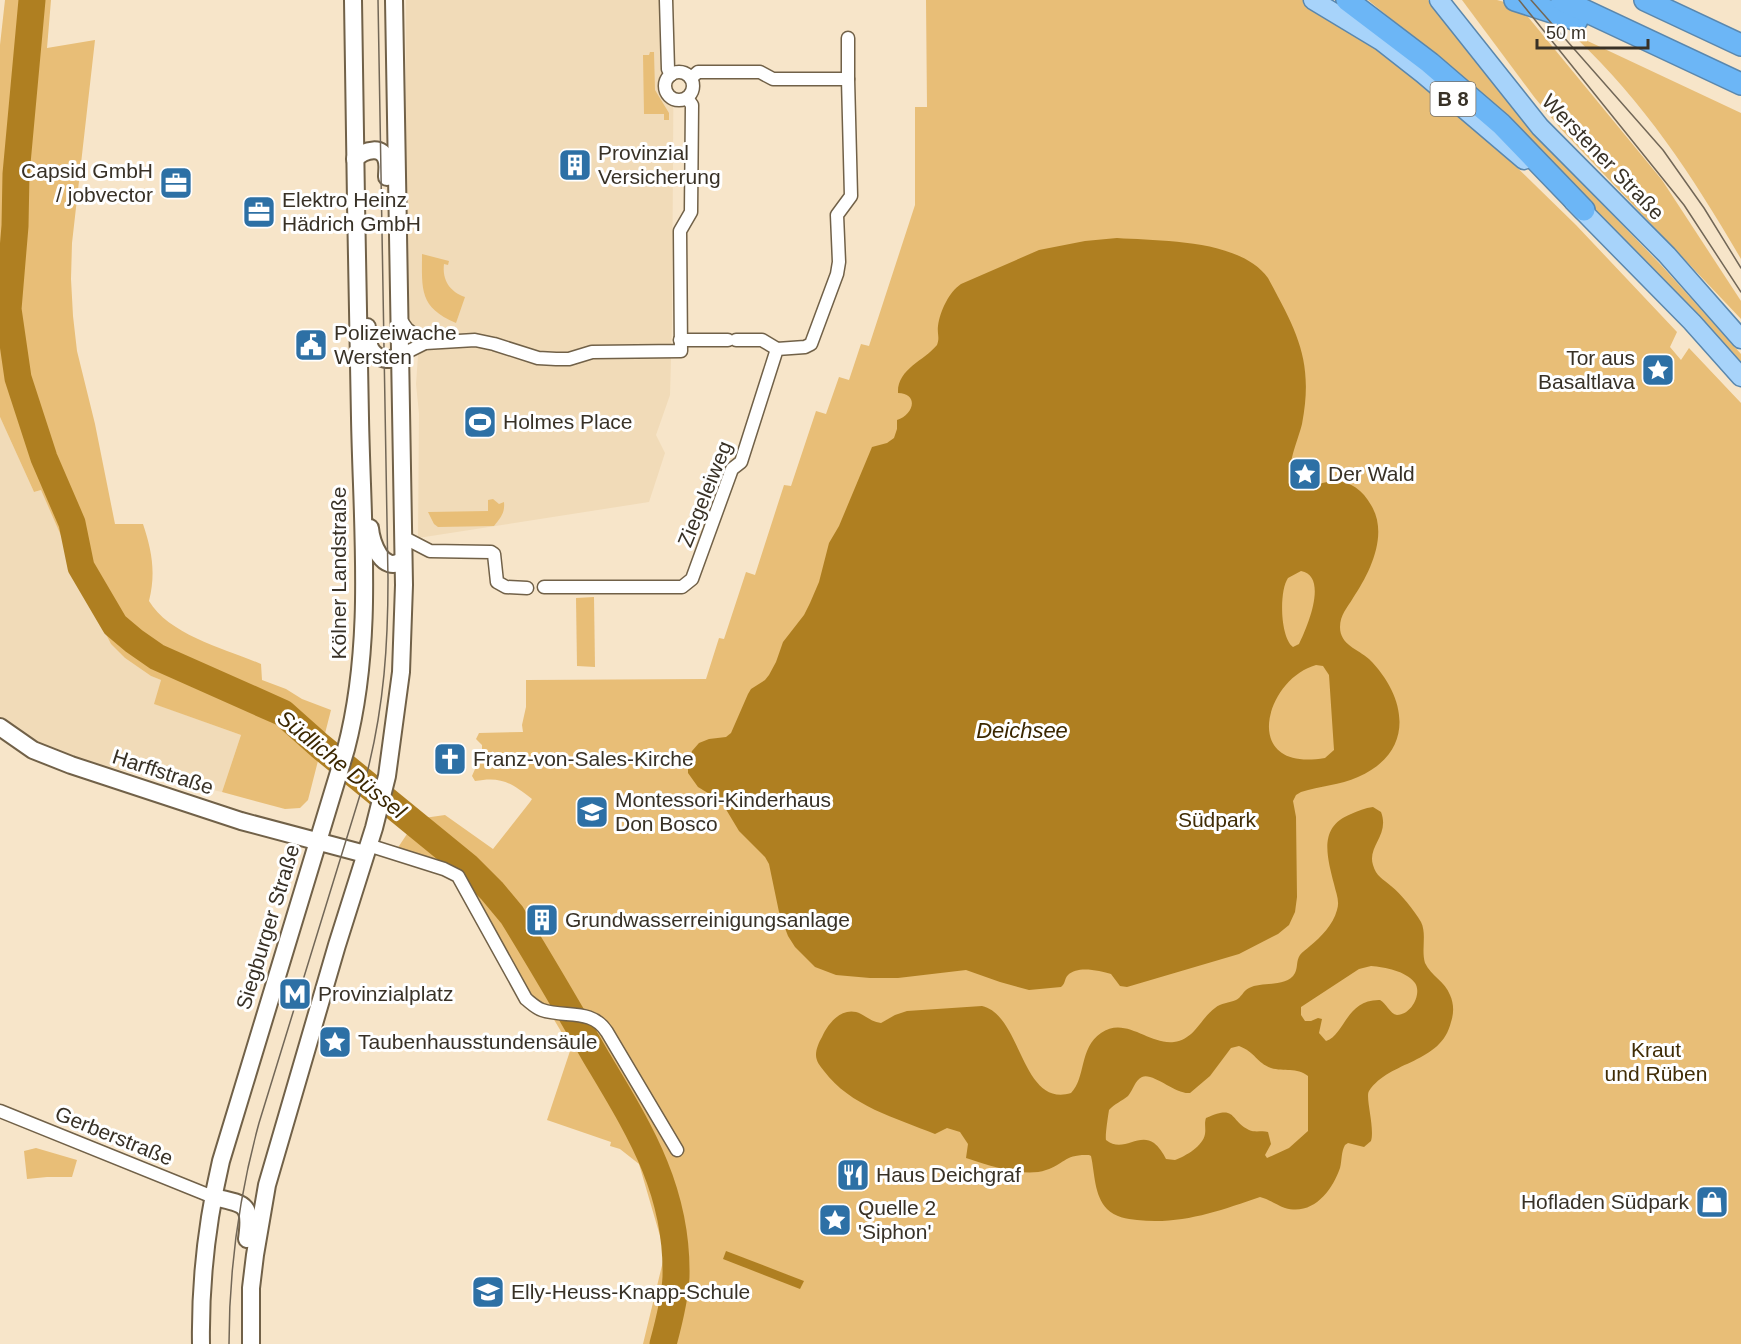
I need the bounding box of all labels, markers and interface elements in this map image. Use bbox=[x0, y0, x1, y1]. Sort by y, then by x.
scale bar bbox=[1537, 12, 1648, 50]
text: 50 m bbox=[1546, 23, 1586, 43]
road number: B 8 bbox=[1430, 82, 1476, 116]
street label: Werstener Straße bbox=[1538, 89, 1669, 224]
place label: Provinzial Versicherung bbox=[598, 141, 721, 188]
building icon: Provinzial Versicherung bbox=[557, 147, 593, 183]
place label: Capsid GmbH / jobvector bbox=[21, 159, 153, 206]
office icon: Capsid GmbH / jobvector bbox=[158, 165, 194, 201]
place label: Elektro Heinz Hädrich GmbH bbox=[282, 188, 421, 235]
office icon: Elektro Heinz Hädrich GmbH bbox=[241, 194, 277, 230]
place label: Polizeiwache Wersten bbox=[334, 321, 457, 368]
public building icon: Polizeiwache Wersten bbox=[293, 327, 329, 363]
place label: Tor aus Basaltlava bbox=[1538, 346, 1635, 393]
place icon: Tor aus Basaltlava bbox=[1640, 352, 1676, 388]
sports icon: Holmes Place bbox=[462, 404, 498, 440]
place label: Holmes Place bbox=[503, 410, 633, 433]
street label: Ziegeleiweg bbox=[673, 438, 736, 550]
place icon: Der Wald bbox=[1287, 456, 1323, 492]
place label: Der Wald bbox=[1328, 462, 1415, 485]
street label: Kölner Landstraße bbox=[327, 487, 350, 659]
water label: Südliche Düssel bbox=[273, 705, 412, 824]
water label: Deichsee bbox=[976, 718, 1068, 743]
church icon: Franz-von-Sales-Kirche bbox=[432, 741, 468, 777]
street label: Harffstraße bbox=[110, 744, 216, 799]
place label: Franz-von-Sales-Kirche bbox=[473, 747, 694, 770]
place label: Montessori-Kinderhaus Don Bosco bbox=[615, 788, 831, 835]
school or university icon: Montessori-Kinderhaus Don Bosco bbox=[574, 794, 610, 830]
park label: Südpark bbox=[1178, 808, 1257, 831]
street label: Siegburger Straße bbox=[231, 841, 304, 1012]
building icon: Grundwasserreinigungsanlage bbox=[524, 902, 560, 938]
place label: Grundwasserreinigungsanlage bbox=[565, 908, 850, 931]
metro station icon: Provinzialplatz bbox=[277, 976, 313, 1012]
place label: Provinzialplatz bbox=[318, 982, 453, 1005]
place icon: Taubenhausstundensäule bbox=[317, 1024, 353, 1060]
place label: Taubenhausstundensäule bbox=[358, 1030, 597, 1053]
park label: Kraut und Rüben bbox=[1605, 1038, 1707, 1085]
street label: Gerberstraße bbox=[52, 1101, 176, 1170]
restaurant icon: Haus Deichgraf bbox=[835, 1157, 871, 1193]
place label: Haus Deichgraf bbox=[876, 1163, 1021, 1186]
shop icon: Hofladen Südpark bbox=[1694, 1184, 1730, 1220]
place label: Hofladen Südpark bbox=[1521, 1190, 1689, 1213]
place label: Quelle 2 'Siphon' bbox=[858, 1196, 936, 1243]
place icon: Quelle 2 'Siphon' bbox=[817, 1202, 853, 1238]
school or university icon: Elly-Heuss-Knapp-Schule bbox=[470, 1274, 506, 1310]
place label: Elly-Heuss-Knapp-Schule bbox=[511, 1280, 750, 1303]

